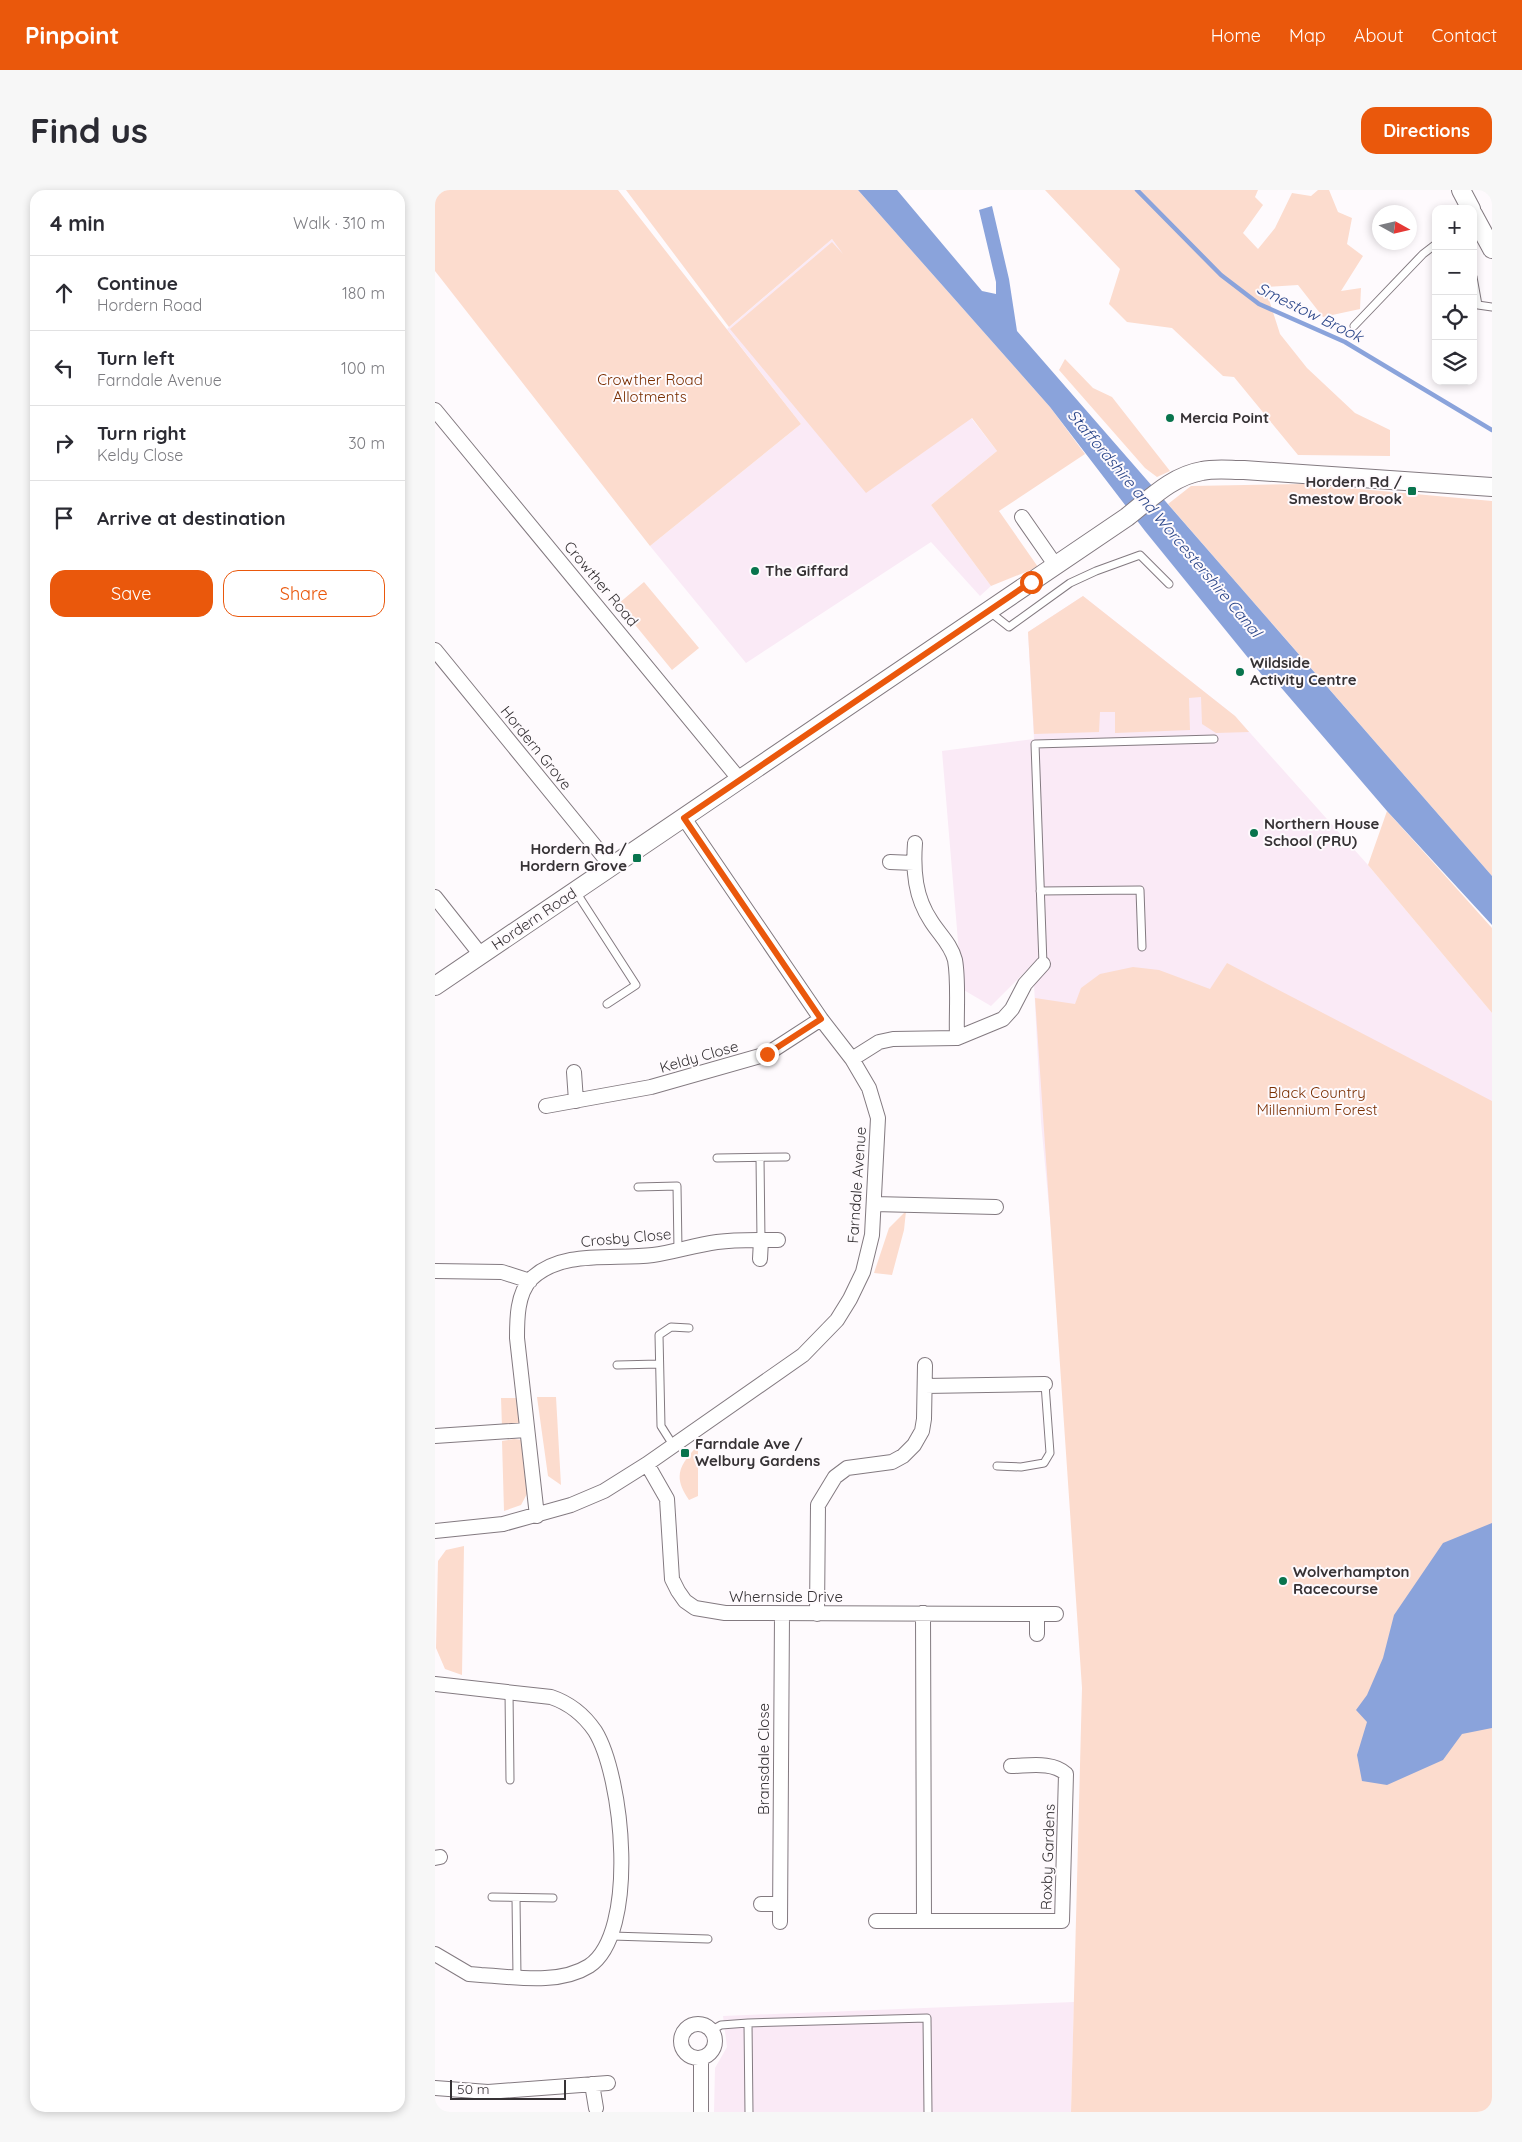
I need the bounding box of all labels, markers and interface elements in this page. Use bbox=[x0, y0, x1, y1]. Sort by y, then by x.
text: Pinpoint bbox=[25, 20, 119, 50]
text: Home bbox=[1211, 24, 1261, 47]
text: Map bbox=[1289, 24, 1326, 47]
text: About bbox=[1354, 24, 1404, 47]
text: Contact bbox=[1432, 24, 1497, 47]
button: Directions bbox=[1361, 107, 1492, 154]
text: Find us bbox=[30, 108, 148, 152]
north arrow bbox=[1372, 205, 1417, 250]
map controls bbox=[1432, 205, 1477, 385]
button: + bbox=[1432, 205, 1477, 250]
text: 4 min bbox=[50, 210, 105, 236]
text: Walk · 310 m bbox=[293, 213, 385, 233]
button: − bbox=[1432, 250, 1477, 295]
text: Continue bbox=[97, 271, 178, 295]
water label: Smestow Brook bbox=[1254, 278, 1368, 347]
icon: ahead bbox=[50, 279, 78, 307]
text: 180 m bbox=[342, 283, 385, 303]
text: Hordern Road bbox=[97, 295, 202, 315]
button: locate bbox=[1432, 295, 1477, 340]
button: layers bbox=[1432, 340, 1477, 385]
text: Turn left bbox=[97, 346, 175, 370]
icon: left bbox=[50, 354, 78, 382]
text: 100 m bbox=[341, 358, 385, 378]
text: Farndale Avenue bbox=[97, 370, 222, 390]
park label: Crowther Road Allotments bbox=[597, 370, 703, 406]
water label: Staffordshire and Worcestershire Canal bbox=[1064, 405, 1268, 643]
place label: Mercia Point bbox=[1180, 408, 1269, 427]
marker: Mercia Point bbox=[1164, 412, 1176, 424]
text: Turn right bbox=[97, 421, 186, 445]
icon: right bbox=[50, 429, 78, 457]
text: 30 m bbox=[348, 433, 385, 453]
text: Keldy Close bbox=[97, 445, 183, 465]
place label: Hordern Rd / Smestow Brook bbox=[1289, 472, 1402, 508]
marker: Hordern Rd / Smestow Brook bbox=[1406, 485, 1418, 497]
icon: arrive bbox=[50, 504, 78, 532]
text: Arrive at destination bbox=[97, 506, 286, 530]
street label: Crowther Road bbox=[560, 537, 643, 630]
place label: The Giffard bbox=[765, 561, 848, 580]
marker: The Giffard bbox=[749, 565, 761, 577]
button: Save bbox=[50, 570, 213, 617]
button: Share bbox=[223, 570, 385, 617]
route start bbox=[1020, 571, 1043, 594]
place label: Wildside Activity Centre bbox=[1250, 653, 1357, 689]
marker: Wildside Activity Centre bbox=[1234, 666, 1246, 678]
street label: Hordern Grove bbox=[497, 702, 576, 794]
place label: Northern House School (PRU) bbox=[1264, 814, 1380, 850]
marker: Northern House School (PRU) bbox=[1248, 827, 1260, 839]
place label: Hordern Rd / Hordern Grove bbox=[520, 839, 627, 875]
marker: Hordern Rd / Hordern Grove bbox=[631, 852, 643, 864]
street label: Hordern Road bbox=[488, 883, 580, 954]
street label: Keldy Close bbox=[657, 1036, 740, 1077]
route end bbox=[756, 1043, 779, 1066]
park label: Black Country Millennium Forest bbox=[1256, 1083, 1378, 1119]
street label: Farndale Avenue bbox=[843, 1126, 870, 1244]
street label: Crosby Close bbox=[580, 1224, 672, 1251]
place label: Farndale Ave / Welbury Gardens bbox=[695, 1434, 820, 1470]
marker: Farndale Ave / Welbury Gardens bbox=[679, 1447, 691, 1459]
place label: Wolverhampton Racecourse bbox=[1293, 1562, 1410, 1598]
marker: Wolverhampton Racecourse bbox=[1277, 1575, 1289, 1587]
street label: Whernside Drive bbox=[729, 1587, 843, 1606]
street label: Bransdale Close bbox=[754, 1703, 773, 1815]
street label: Roxby Gardens bbox=[1036, 1804, 1059, 1910]
scale bar bbox=[450, 2077, 566, 2100]
text: 50 m bbox=[457, 2080, 490, 2098]

